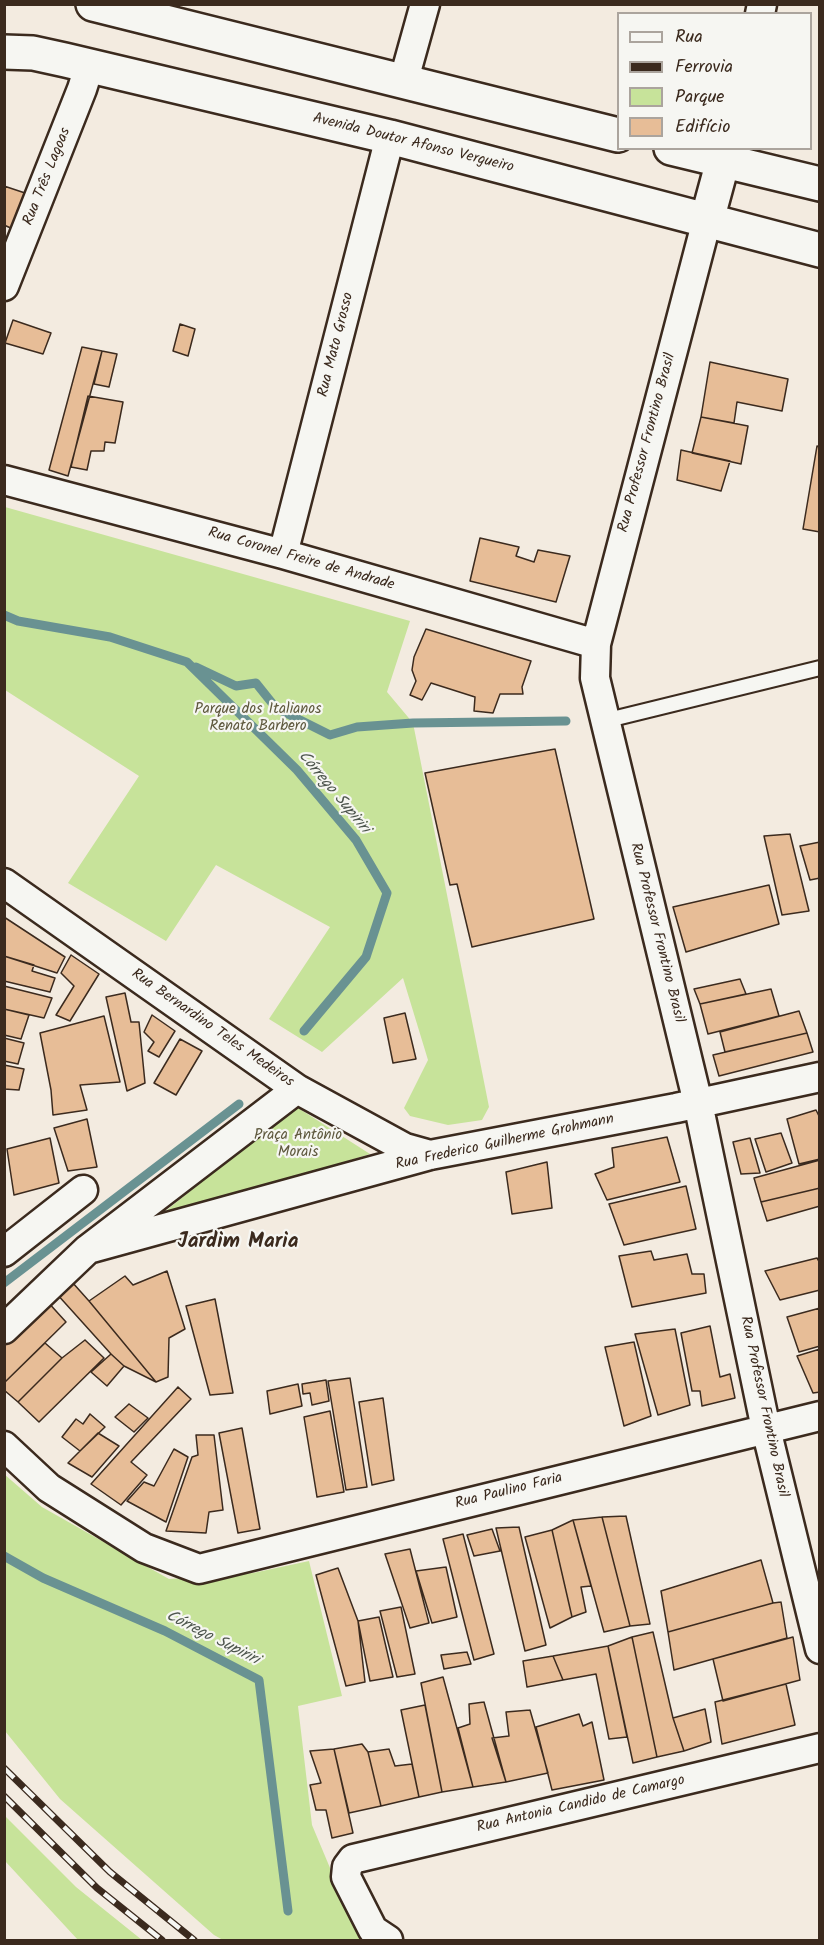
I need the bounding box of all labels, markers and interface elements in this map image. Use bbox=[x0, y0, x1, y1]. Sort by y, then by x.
legend bbox=[617, 12, 812, 150]
text: Rua bbox=[675, 23, 703, 52]
text: Ferrovia bbox=[675, 53, 733, 82]
text: Parque bbox=[675, 83, 724, 112]
street label: Avenida Doutor Afonso Vergueiro bbox=[311, 110, 515, 178]
text: Edifício bbox=[675, 113, 730, 142]
street label: Rua Três Lagoas bbox=[20, 126, 76, 228]
street label: Rua Mato Grosso bbox=[315, 291, 359, 399]
street label: Rua Professor Frontino Brasil bbox=[615, 351, 681, 535]
street label: Rua Coronel Freire de Andrade bbox=[206, 525, 396, 595]
park label: Parque dos Italianos Renato Barbero bbox=[195, 701, 321, 736]
water label: Córrego Supiriri bbox=[293, 748, 373, 838]
street label: Rua Professor Frontino Brasil bbox=[625, 841, 687, 1025]
street label: Rua Bernardino Teles Medeiros bbox=[127, 966, 297, 1092]
street label: Rua Frederico Guilherme Grohmann bbox=[394, 1111, 616, 1175]
park label: Praça Antônio Morais bbox=[254, 1127, 342, 1162]
district label: Jardim Maria bbox=[178, 1230, 298, 1256]
street label: Rua Professor Frontino Brasil bbox=[735, 1315, 791, 1499]
street label: Rua Paulino Faria bbox=[453, 1470, 565, 1514]
water label: Córrego Supiriri bbox=[162, 1607, 262, 1671]
street label: Rua Antonia Candido de Camargo bbox=[475, 1772, 687, 1838]

